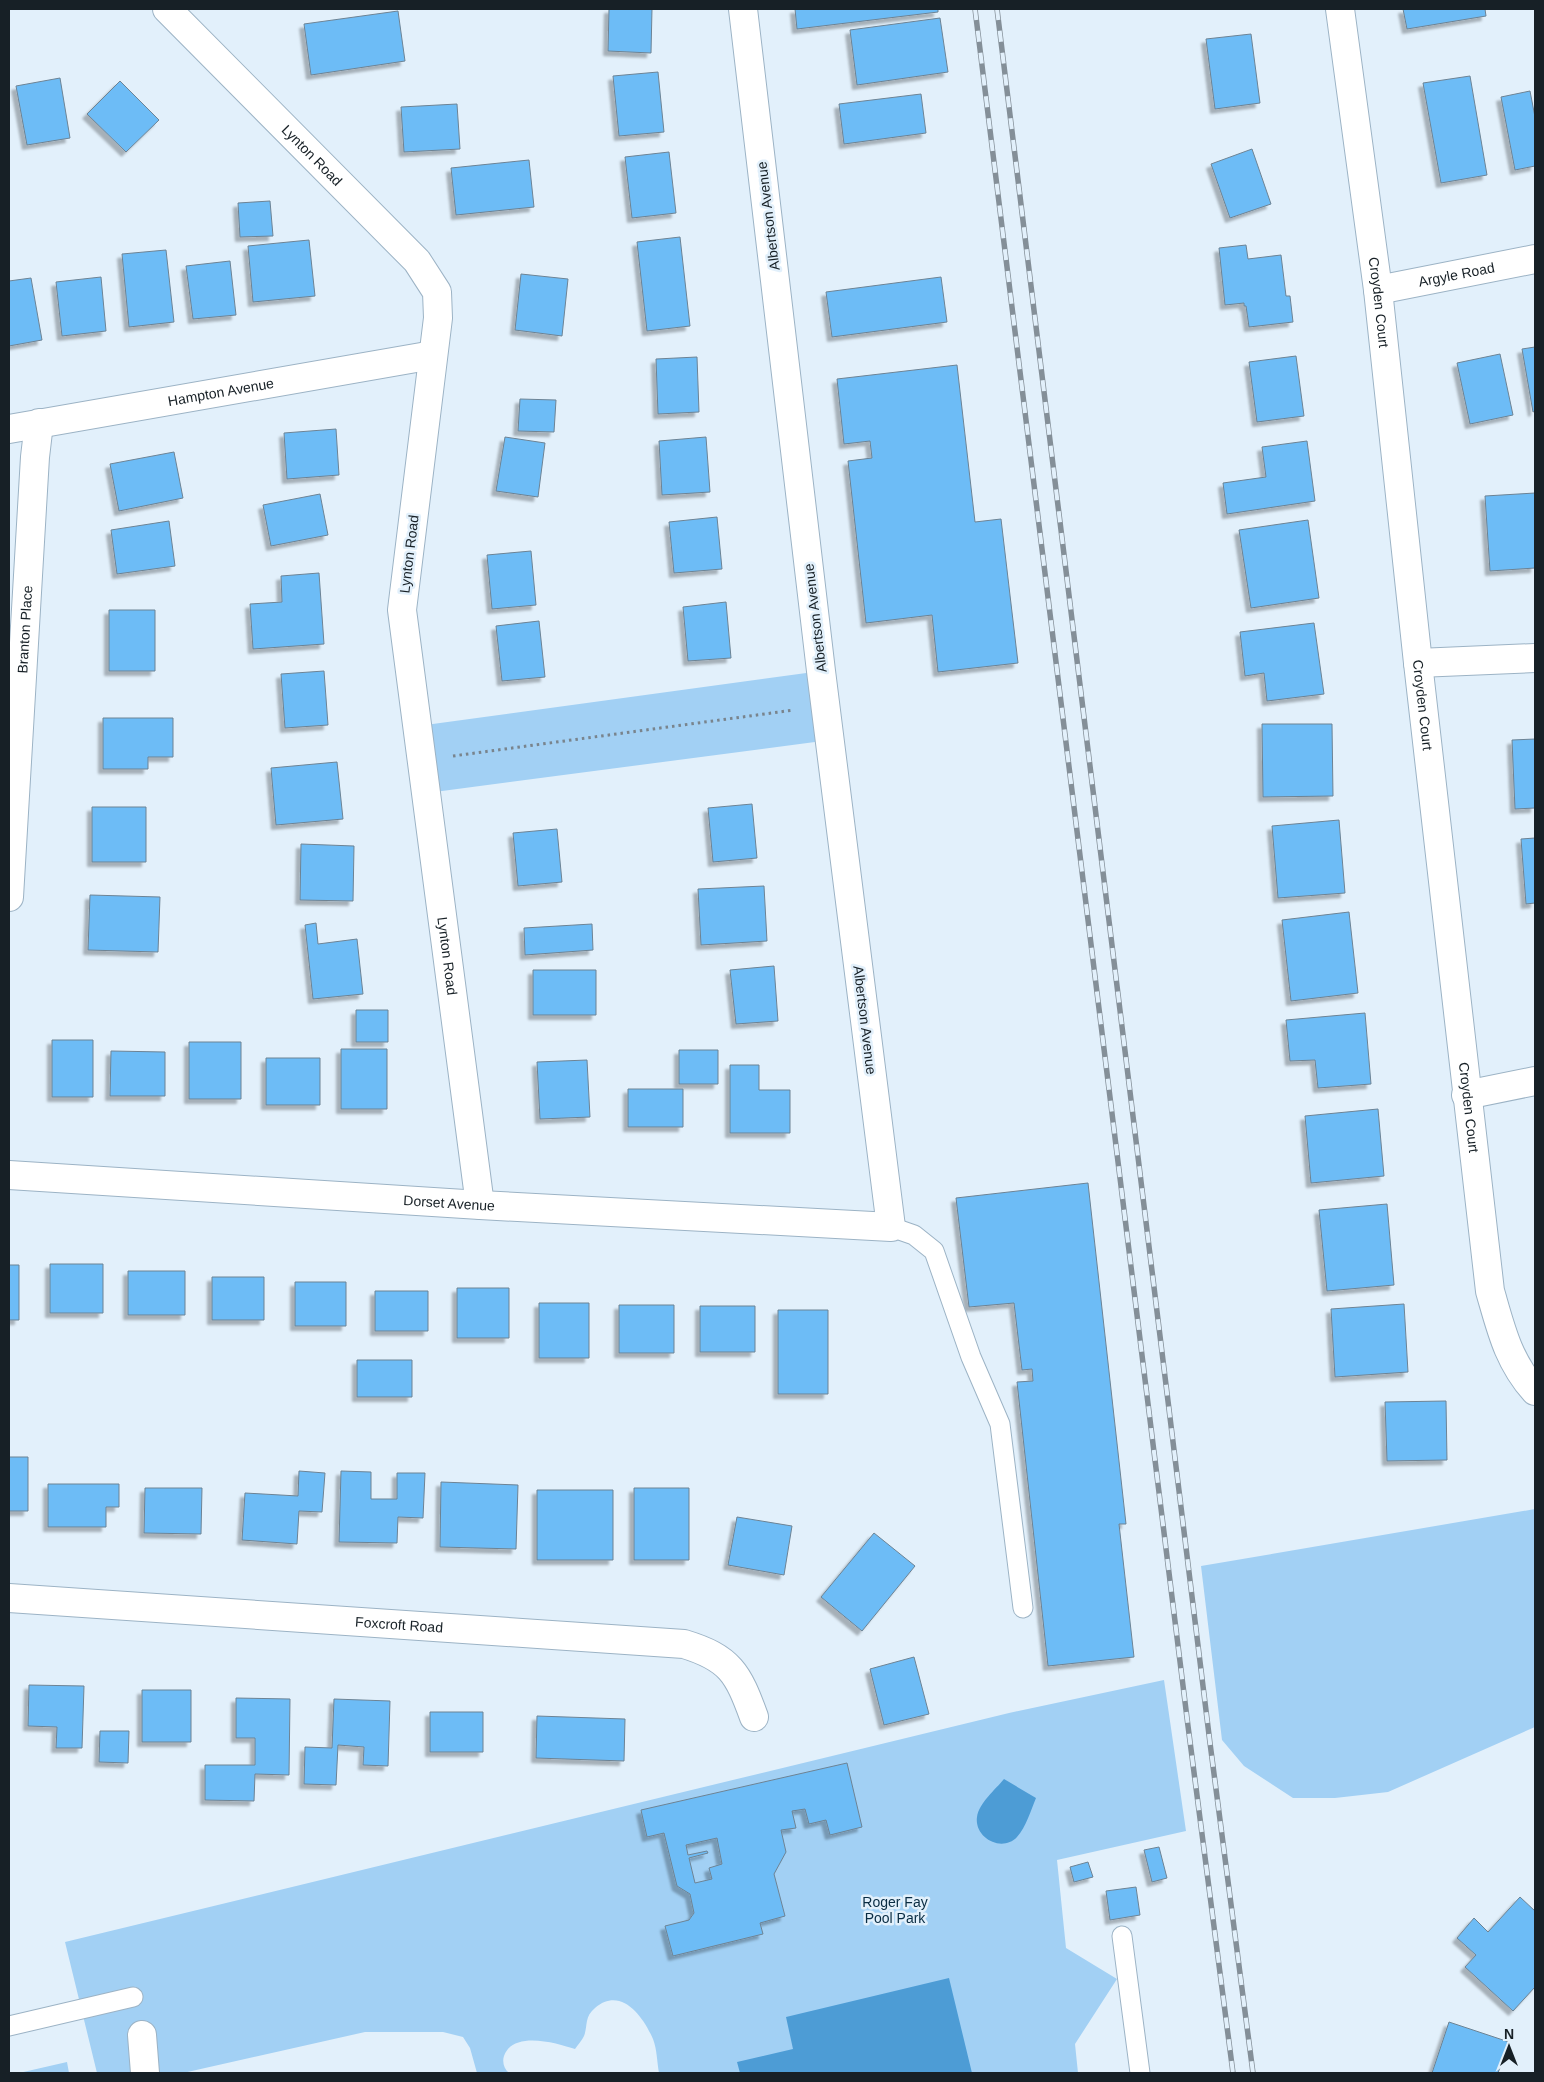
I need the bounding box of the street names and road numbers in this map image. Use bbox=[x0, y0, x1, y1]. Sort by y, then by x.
street label: Lynton Road bbox=[279, 122, 346, 189]
street label: Albertson Avenue bbox=[753, 160, 783, 271]
street label: Croyden Court bbox=[1366, 256, 1392, 349]
street label: Argyle Road bbox=[1417, 259, 1496, 290]
street label: Hampton Avenue bbox=[167, 375, 275, 409]
street label: Lynton Road bbox=[396, 514, 422, 594]
street label: Albertson Avenue bbox=[800, 562, 830, 673]
street label: Branton Place bbox=[14, 585, 35, 674]
street label: Croyden Court bbox=[1410, 659, 1436, 751]
street label: Lynton Road bbox=[434, 916, 460, 996]
street label: Albertson Avenue bbox=[850, 965, 880, 1076]
street label: Croyden Court bbox=[1456, 1061, 1482, 1154]
street label: Dorset Avenue bbox=[403, 1192, 495, 1214]
street label: Foxcroft Road bbox=[355, 1614, 444, 1636]

